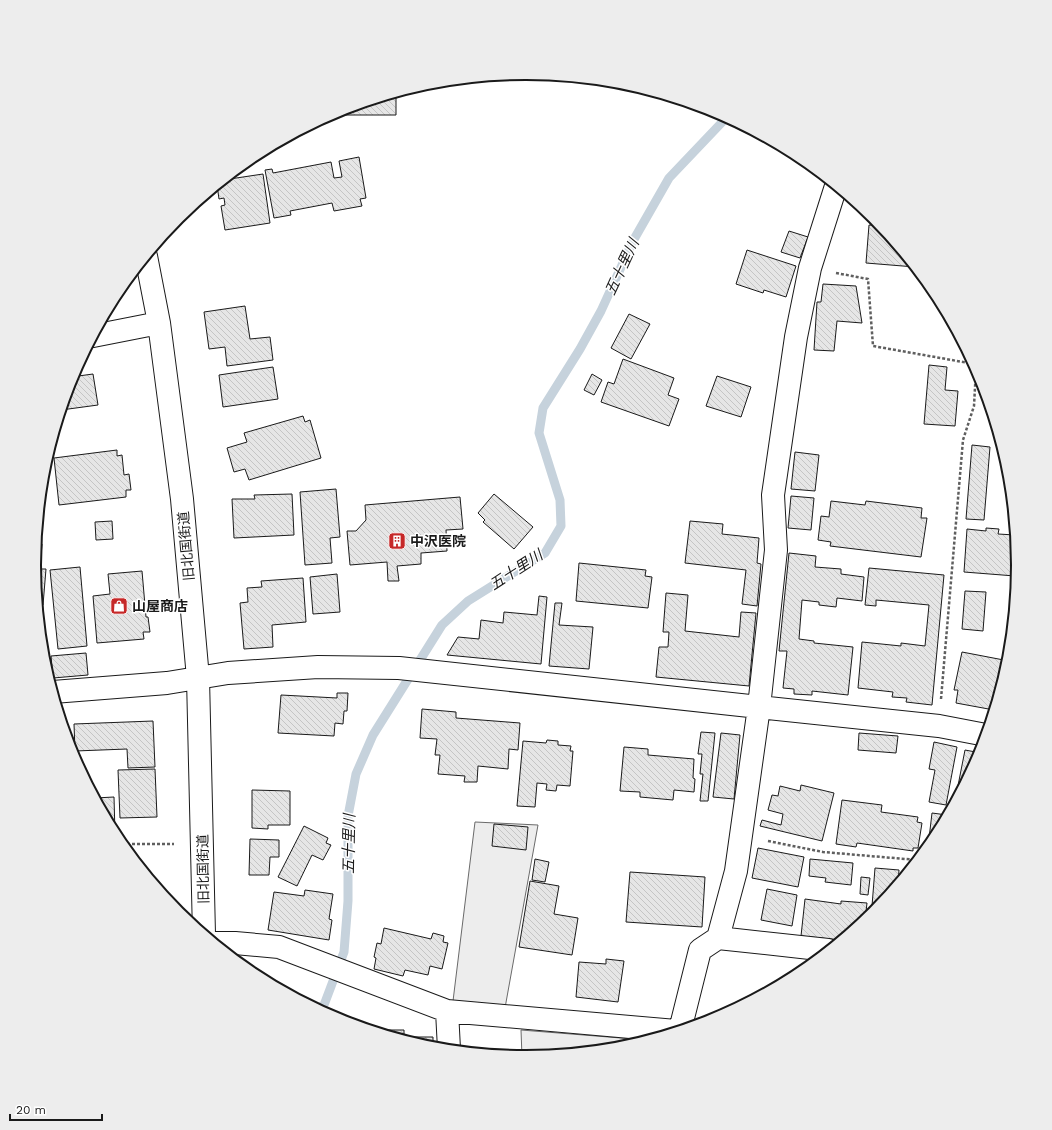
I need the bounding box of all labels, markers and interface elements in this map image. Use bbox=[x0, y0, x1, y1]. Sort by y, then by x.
water label: 五十里川 bbox=[601, 234, 644, 298]
street label: 旧北国街道 bbox=[175, 510, 197, 582]
building icon: 中沢医院 bbox=[387, 531, 407, 551]
place label: 中沢医院 bbox=[410, 533, 466, 549]
water label: 五十里川 bbox=[486, 545, 548, 594]
shop icon: 山屋商店 bbox=[109, 596, 129, 616]
place label: 山屋商店 bbox=[132, 598, 188, 614]
water label: 五十里川 bbox=[339, 812, 359, 874]
street label: 旧北国街道 bbox=[194, 834, 212, 904]
scale bar bbox=[10, 1096, 102, 1122]
text: 20 m bbox=[16, 1103, 46, 1117]

